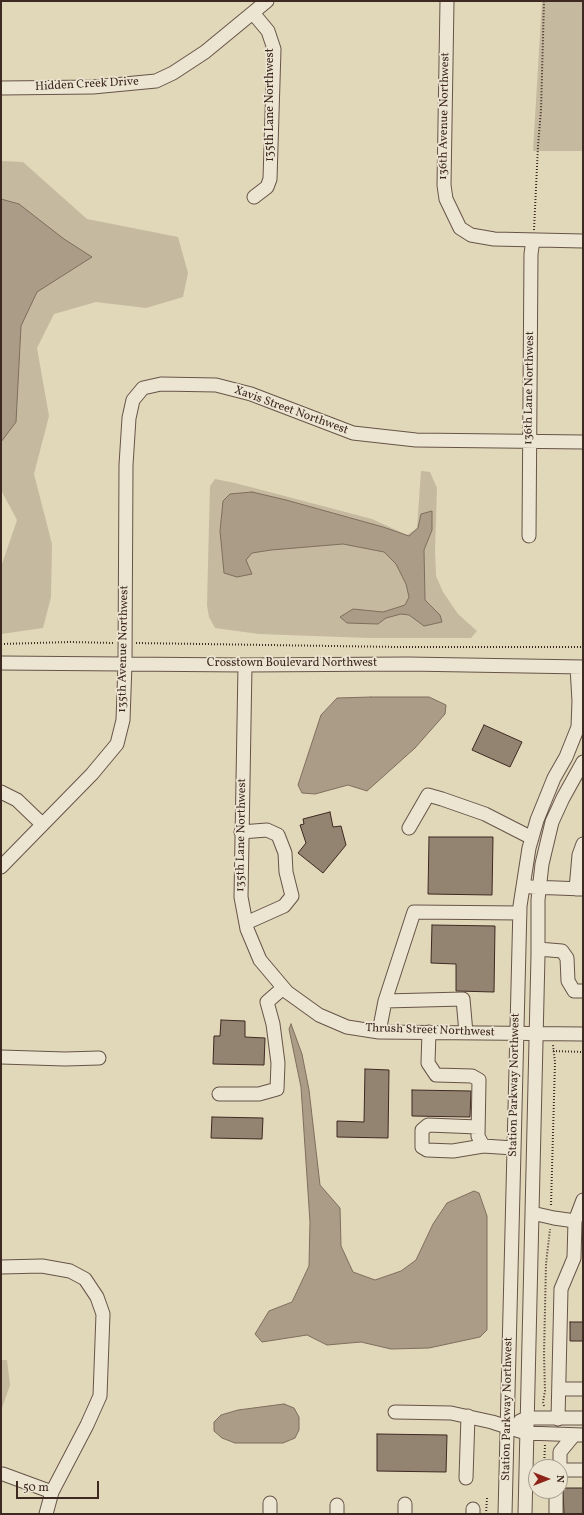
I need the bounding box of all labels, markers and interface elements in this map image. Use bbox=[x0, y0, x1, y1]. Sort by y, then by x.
street label: 135th Lane Northwest bbox=[264, 48, 278, 162]
street label: 136th Avenue Northwest bbox=[437, 52, 453, 180]
street label: Hidden Creek Drive bbox=[35, 75, 139, 95]
street label: 136th Lane Northwest bbox=[522, 331, 538, 445]
street label: Xavis Street Northwest bbox=[232, 384, 350, 438]
street label: 135th Avenue Northwest bbox=[116, 585, 132, 713]
street label: Crosstown Boulevard Northwest bbox=[207, 657, 377, 671]
street label: 135th Lane Northwest bbox=[234, 778, 250, 892]
street label: Station Parkway Northwest bbox=[507, 1013, 523, 1157]
street label: Thrush Street Northwest bbox=[365, 1022, 495, 1040]
street label: Station Parkway Northwest bbox=[500, 1337, 516, 1481]
north arrow bbox=[528, 1459, 568, 1499]
scale bar bbox=[18, 1473, 101, 1499]
text: N bbox=[552, 1475, 567, 1483]
text: 50 m bbox=[23, 1480, 49, 1496]

